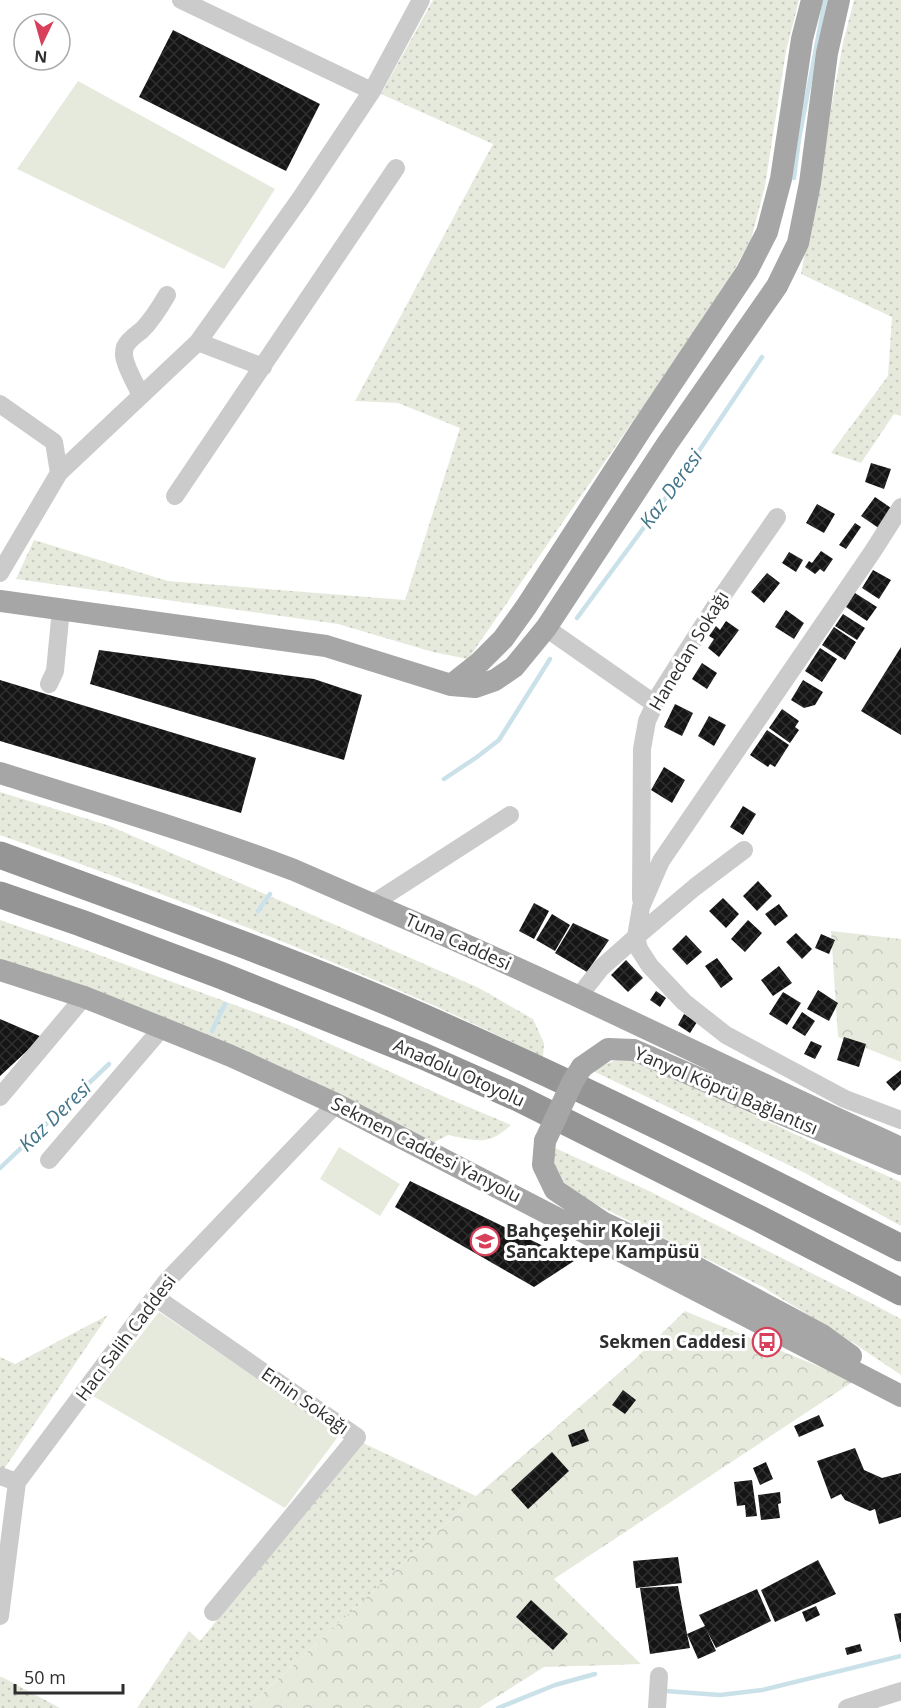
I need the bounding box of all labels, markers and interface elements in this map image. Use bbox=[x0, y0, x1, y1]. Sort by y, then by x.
north arrow bbox=[12, 12, 72, 72]
text: N bbox=[33, 45, 48, 68]
water label: Kaz Deresi bbox=[633, 443, 709, 534]
street label: Hanedan Sokağı bbox=[643, 586, 733, 715]
street label: Tuna Caddesi bbox=[402, 907, 515, 975]
street label: Anadolu Otoyolu bbox=[390, 1032, 529, 1112]
street label: Yanyol Köprü Bağlantısı bbox=[631, 1041, 822, 1140]
water label: Kaz Deresi bbox=[12, 1074, 98, 1157]
street label: Sekmen Caddesi Yanyolu bbox=[328, 1091, 525, 1207]
place label: Bahçeşehir Koleji Sancaktepe Kampüsü bbox=[506, 1218, 700, 1263]
school or university icon: Bahçeşehir Koleji Sancaktepe Kampüsü bbox=[469, 1225, 501, 1257]
street label: Hacı Salih Caddesi bbox=[70, 1269, 181, 1405]
bus stop icon: Sekmen Caddesi bbox=[751, 1326, 783, 1358]
place label: Sekmen Caddesi bbox=[599, 1329, 746, 1353]
street label: Emin Sokağı bbox=[257, 1361, 354, 1439]
scale bar bbox=[15, 1657, 123, 1695]
text: 50 m bbox=[24, 1665, 66, 1689]

